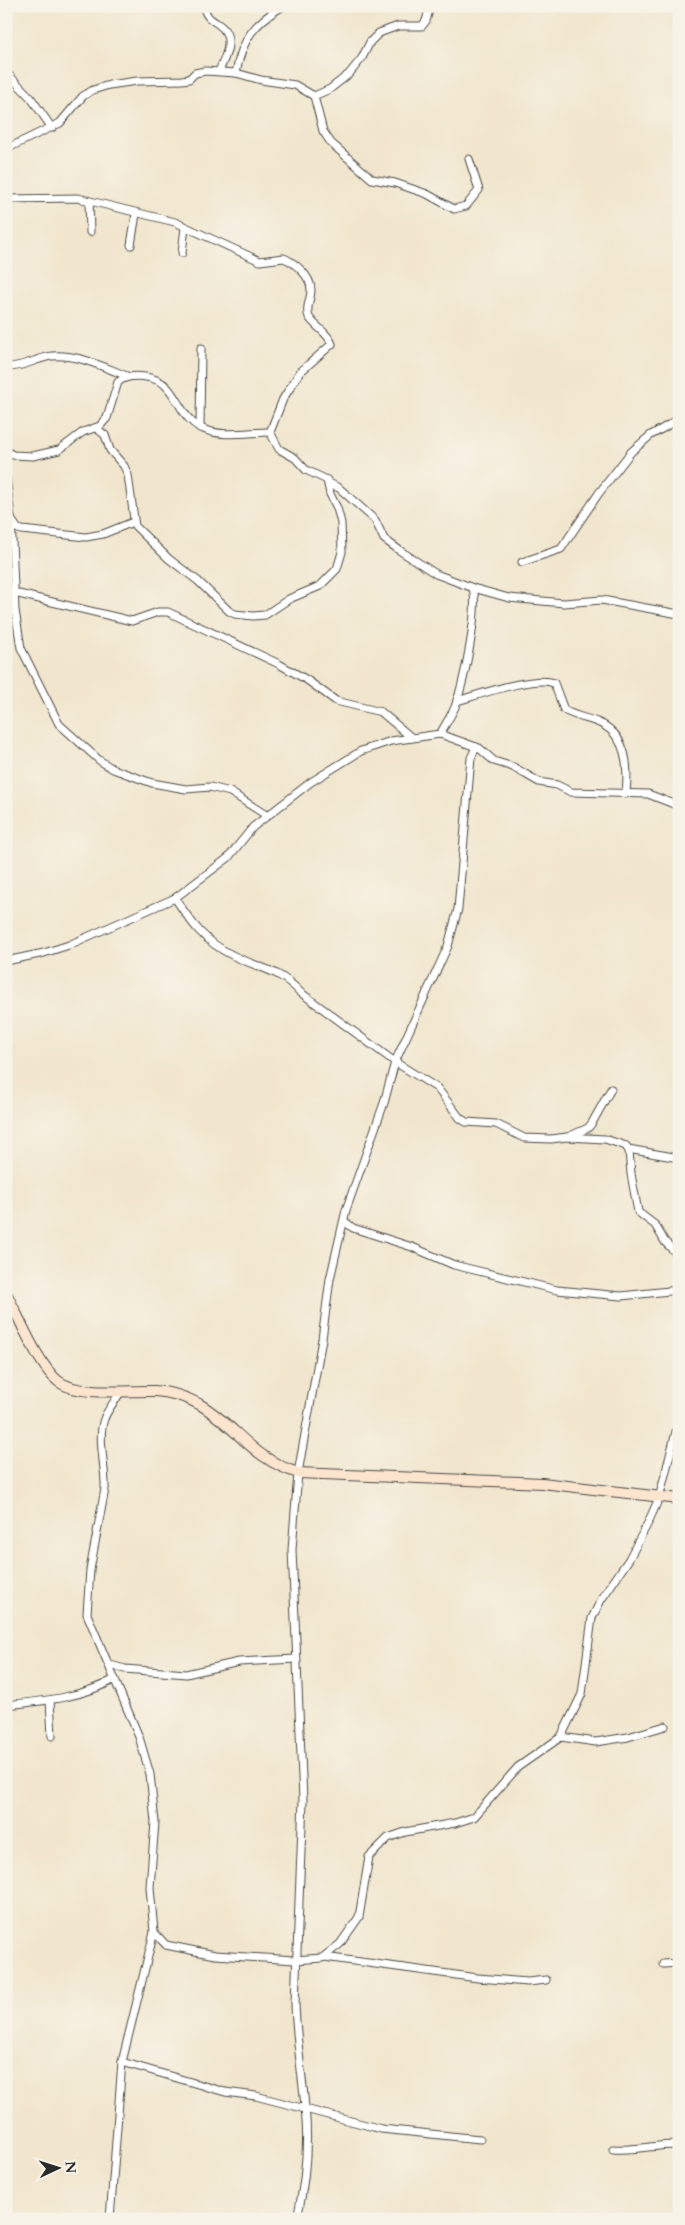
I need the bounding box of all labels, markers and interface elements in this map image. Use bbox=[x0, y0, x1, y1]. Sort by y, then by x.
north arrow bbox=[32, 2142, 82, 2192]
text: N bbox=[61, 2160, 80, 2174]

